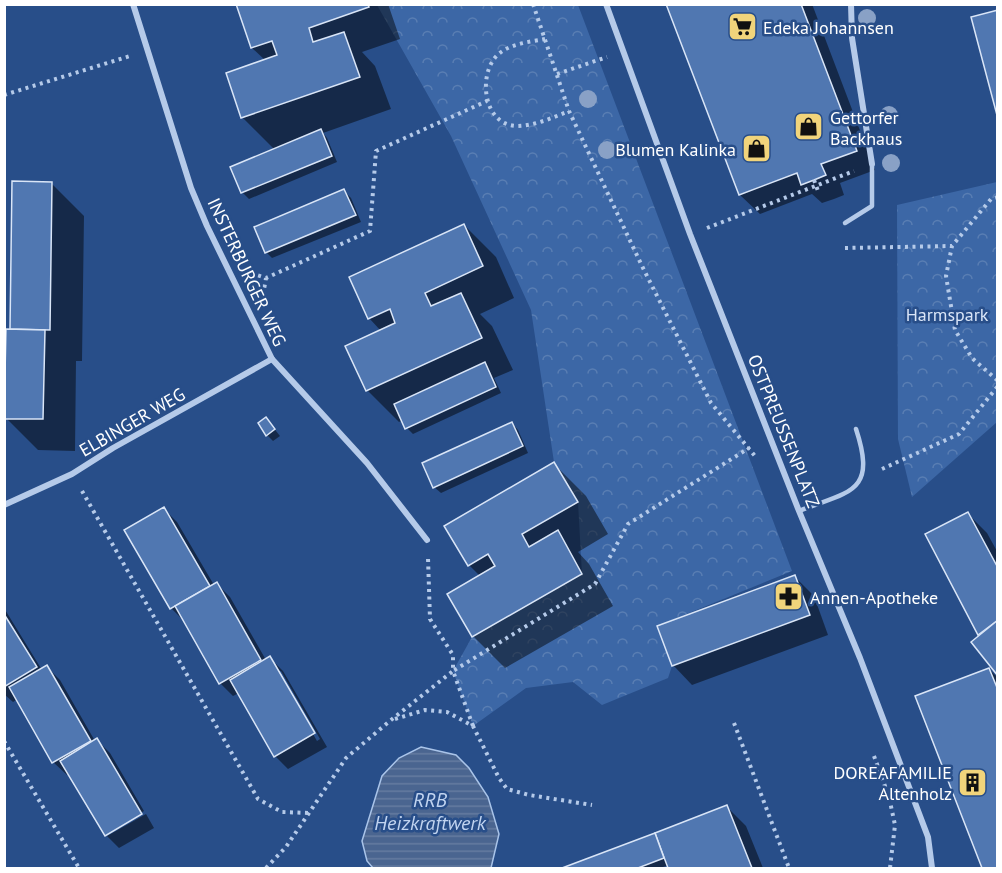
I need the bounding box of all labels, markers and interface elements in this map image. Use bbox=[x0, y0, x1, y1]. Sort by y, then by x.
supermarket icon: Edeka Johannsen bbox=[726, 11, 758, 43]
place label: Edeka Johannsen bbox=[763, 16, 894, 39]
place label: Gettorfer Backhaus bbox=[830, 106, 902, 150]
shop icon: Gettorfer Backhaus bbox=[793, 111, 825, 143]
shop icon: Blumen Kalinka bbox=[741, 133, 773, 165]
place label: Blumen Kalinka bbox=[615, 138, 736, 161]
street label: INSTERBURGER WEG bbox=[203, 194, 291, 350]
park label: Harmspark bbox=[906, 303, 989, 326]
street label: OSTPREUSSENPLATZ bbox=[743, 351, 825, 511]
street label: ELBINGER WEG bbox=[75, 382, 189, 462]
pharmacy icon: Annen-Apotheke bbox=[773, 581, 805, 613]
place label: Annen-Apotheke bbox=[810, 586, 938, 609]
place label: DOREAFAMILIE Altenholz bbox=[834, 761, 952, 805]
building icon: DOREAFAMILIE Altenholz bbox=[957, 766, 989, 798]
water label: RRB Heizkraftwerk bbox=[374, 787, 487, 836]

